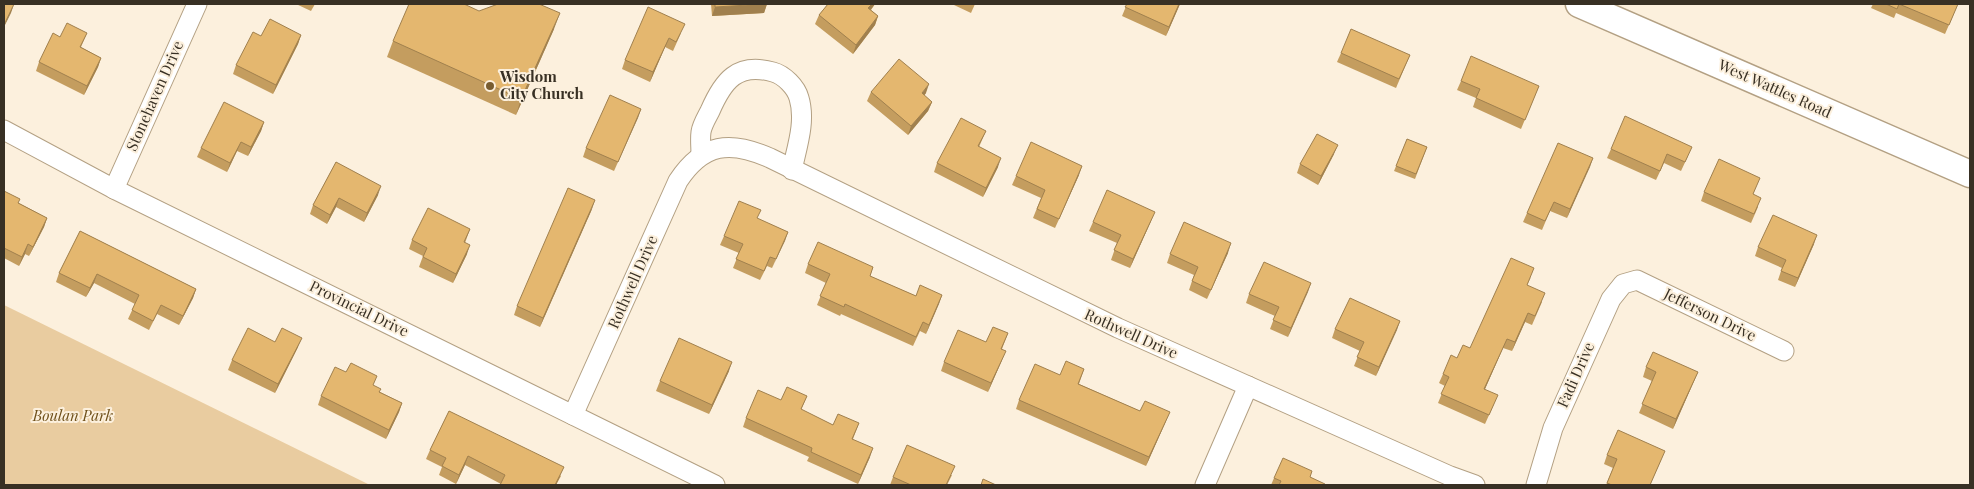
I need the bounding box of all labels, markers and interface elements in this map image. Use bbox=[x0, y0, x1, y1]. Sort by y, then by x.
street label: Stonehaven Drive bbox=[121, 37, 187, 154]
street label: West Wattles Road bbox=[1715, 54, 1835, 122]
place label: Wisdom City Church bbox=[499, 66, 584, 103]
marker: Wisdom City Church bbox=[484, 80, 496, 92]
street label: Rothwell Drive bbox=[603, 232, 662, 331]
street label: Provincial Drive bbox=[307, 275, 412, 341]
street label: Jefferson Drive bbox=[1660, 283, 1760, 345]
street label: Rothwell Drive bbox=[1082, 304, 1181, 363]
street label: Fadi Drive bbox=[1552, 339, 1598, 410]
park label: Boulan Park bbox=[32, 405, 113, 425]

